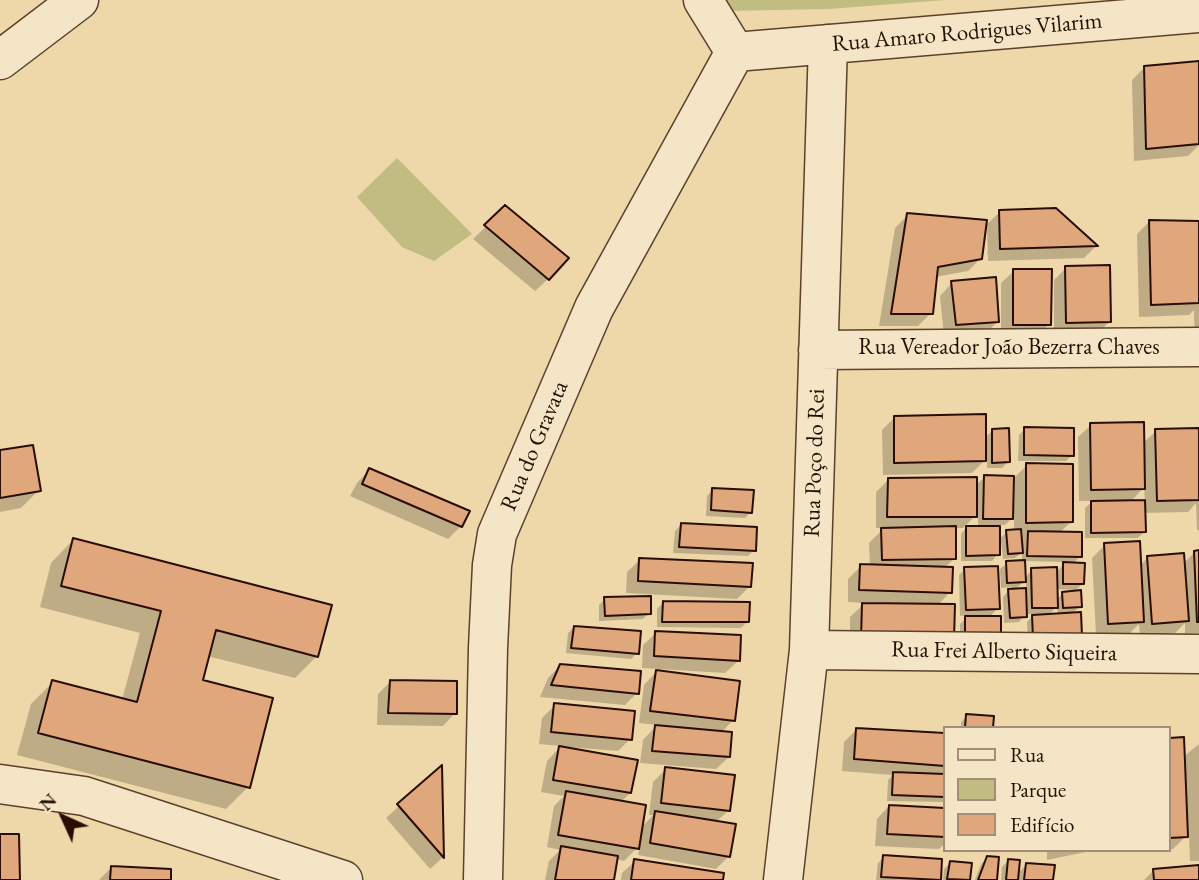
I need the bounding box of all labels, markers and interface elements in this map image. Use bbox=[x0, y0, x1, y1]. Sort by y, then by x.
street label: Rua Amaro Rodrigues Vilarim bbox=[831, 7, 1103, 59]
street label: Rua Vereador João Bezerra Chaves bbox=[858, 334, 1160, 362]
street label: Rua do Gravata bbox=[495, 377, 575, 515]
street label: Rua Poço do Rei bbox=[799, 388, 831, 538]
street label: Rua Frei Alberto Siqueira bbox=[891, 636, 1117, 668]
legend bbox=[944, 726, 1171, 852]
text: Rua bbox=[1010, 741, 1044, 768]
text: Parque bbox=[1010, 776, 1066, 803]
north arrow bbox=[28, 782, 98, 852]
text: N bbox=[34, 788, 62, 816]
text: Edifício bbox=[1010, 811, 1074, 838]

